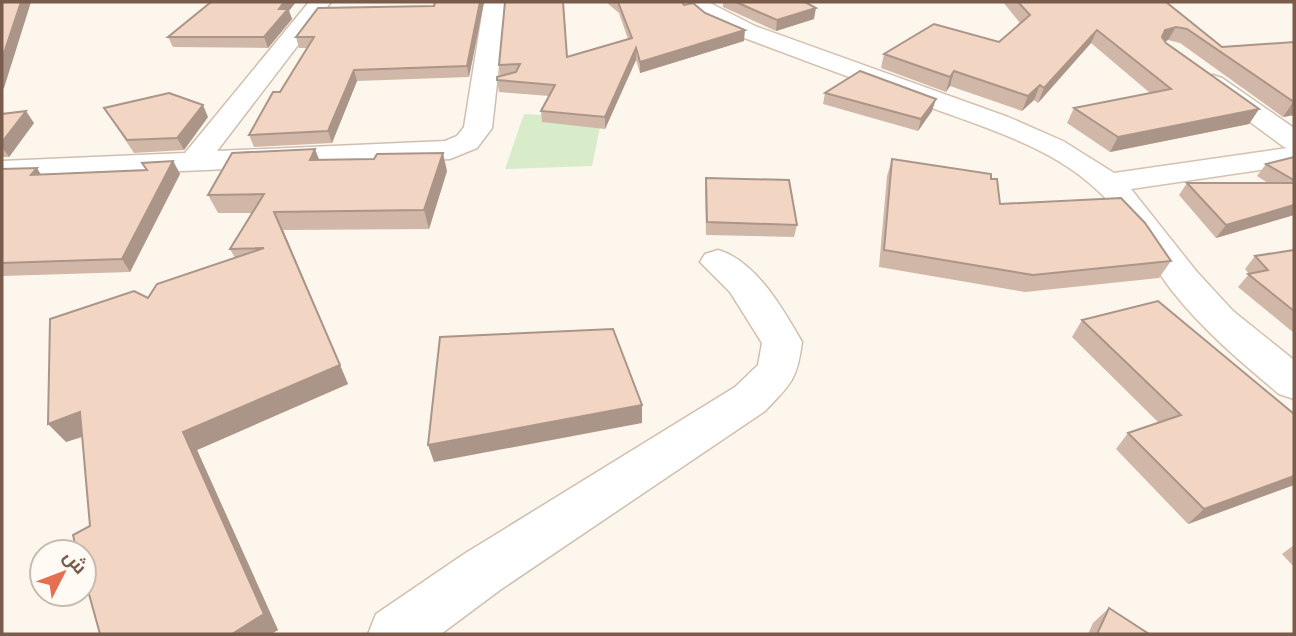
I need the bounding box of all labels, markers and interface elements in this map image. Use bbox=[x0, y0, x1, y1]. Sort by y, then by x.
north arrow bbox=[28, 538, 98, 608]
text: ش bbox=[59, 545, 92, 579]

